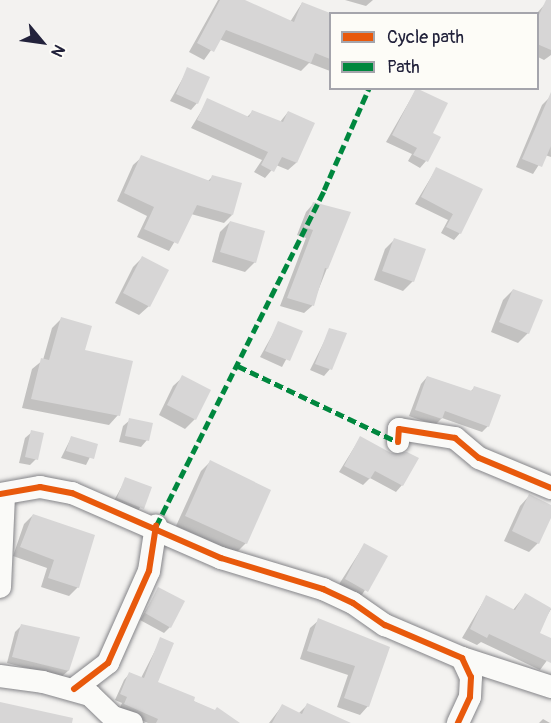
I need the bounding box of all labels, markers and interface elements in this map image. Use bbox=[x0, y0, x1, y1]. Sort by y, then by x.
north arrow bbox=[12, 12, 72, 72]
legend bbox=[329, 12, 539, 90]
text: Cycle path bbox=[387, 26, 464, 49]
text: N bbox=[46, 41, 69, 60]
text: Path bbox=[387, 56, 420, 79]

